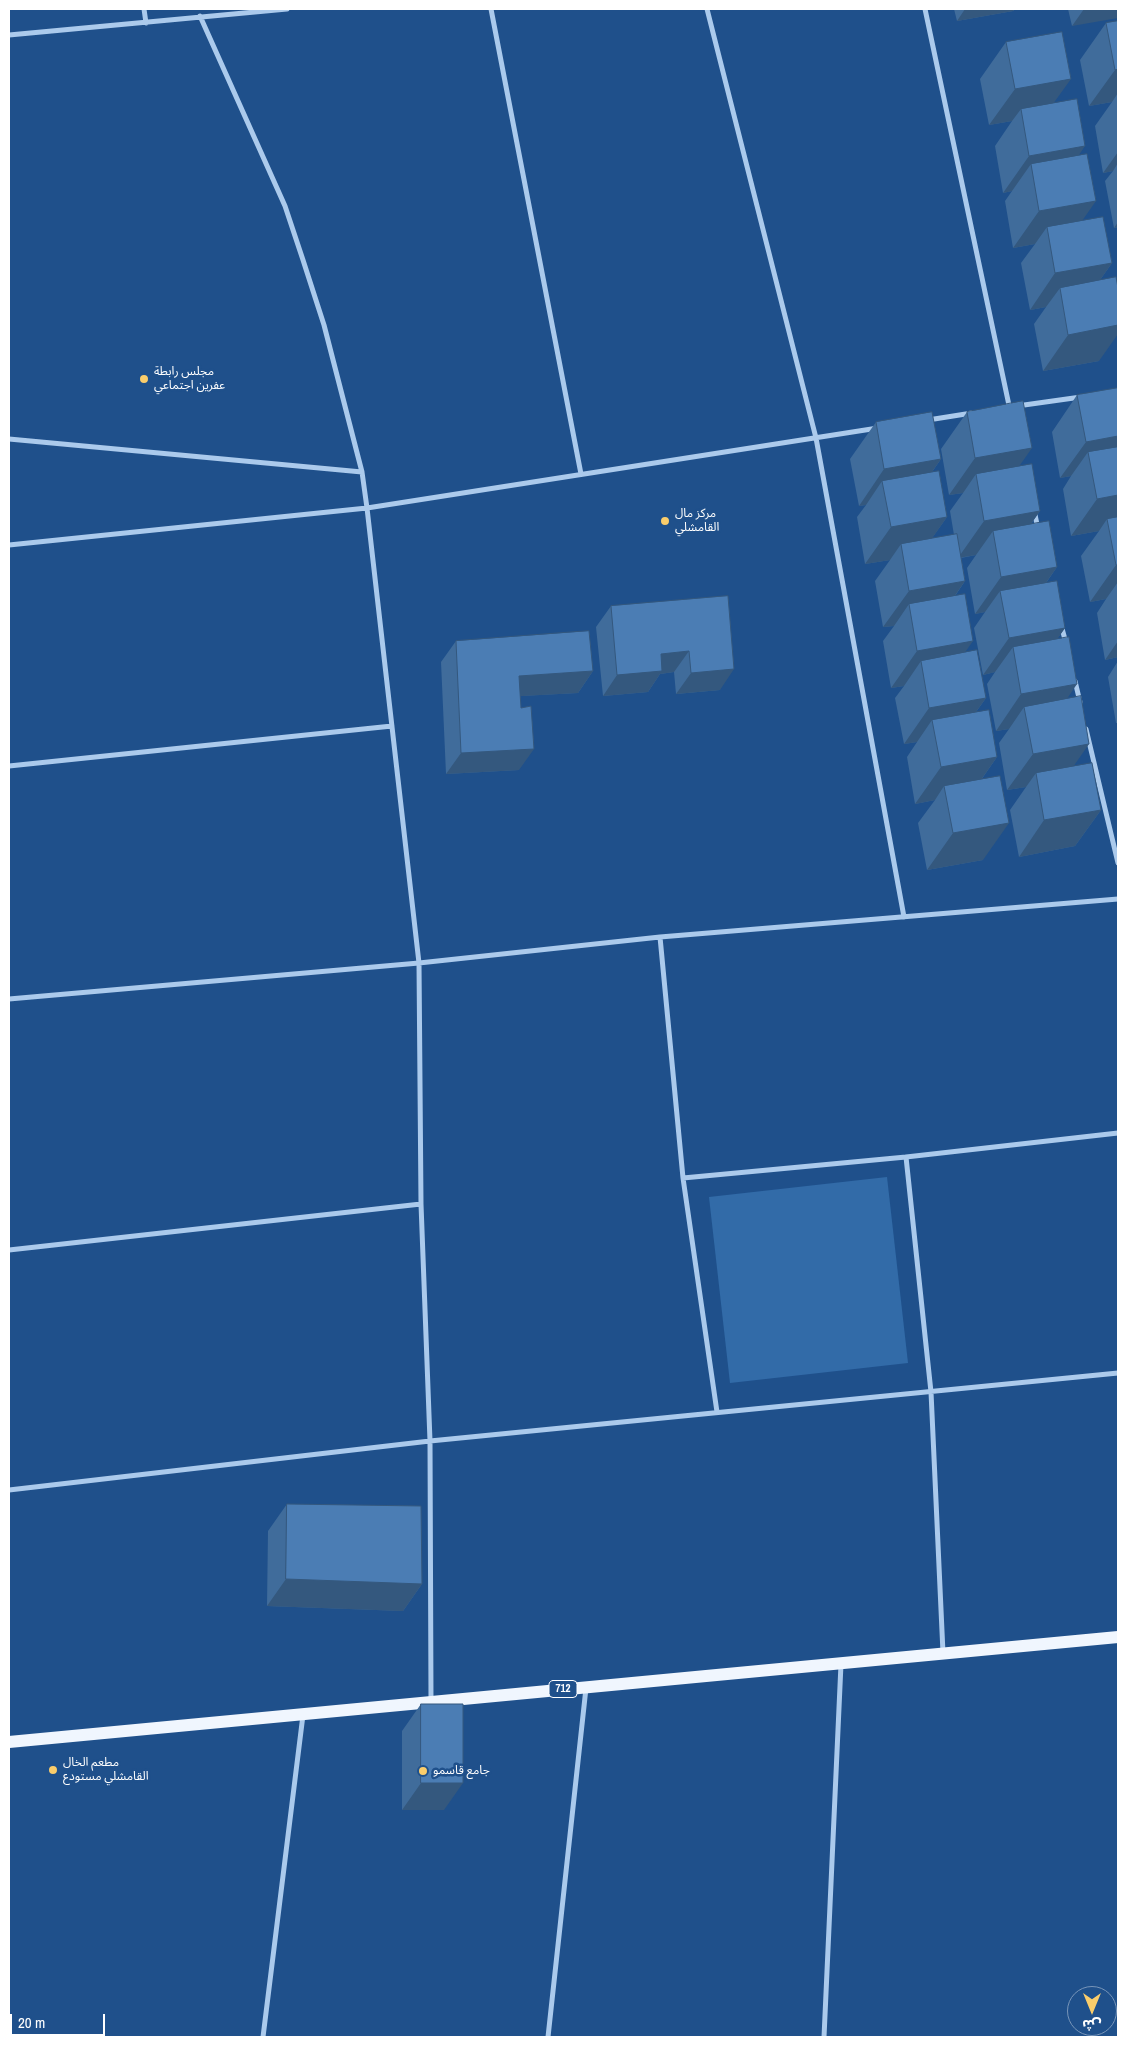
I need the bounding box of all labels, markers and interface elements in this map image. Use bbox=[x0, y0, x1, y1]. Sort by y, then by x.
place label: مجلس رابطة عفرين اجتماعي bbox=[154, 365, 225, 393]
marker: مجلس رابطة عفرين اجتماعي bbox=[138, 373, 150, 385]
place label: مركز مال القامشلي bbox=[675, 507, 719, 535]
marker: مركز مال القامشلي bbox=[659, 515, 671, 527]
road number: 712 bbox=[549, 1680, 577, 1698]
place label: مطعم الخال القامشلي مستودع bbox=[63, 1756, 149, 1784]
marker: مطعم الخال القامشلي مستودع bbox=[47, 1764, 59, 1776]
place label: جامع قاسمو bbox=[433, 1764, 490, 1778]
marker: جامع قاسمو bbox=[417, 1765, 429, 1777]
north arrow bbox=[1067, 1986, 1117, 2036]
scale bar bbox=[12, 2004, 108, 2036]
text: 20 m bbox=[18, 2012, 45, 2033]
text: ش bbox=[1082, 2016, 1102, 2034]

